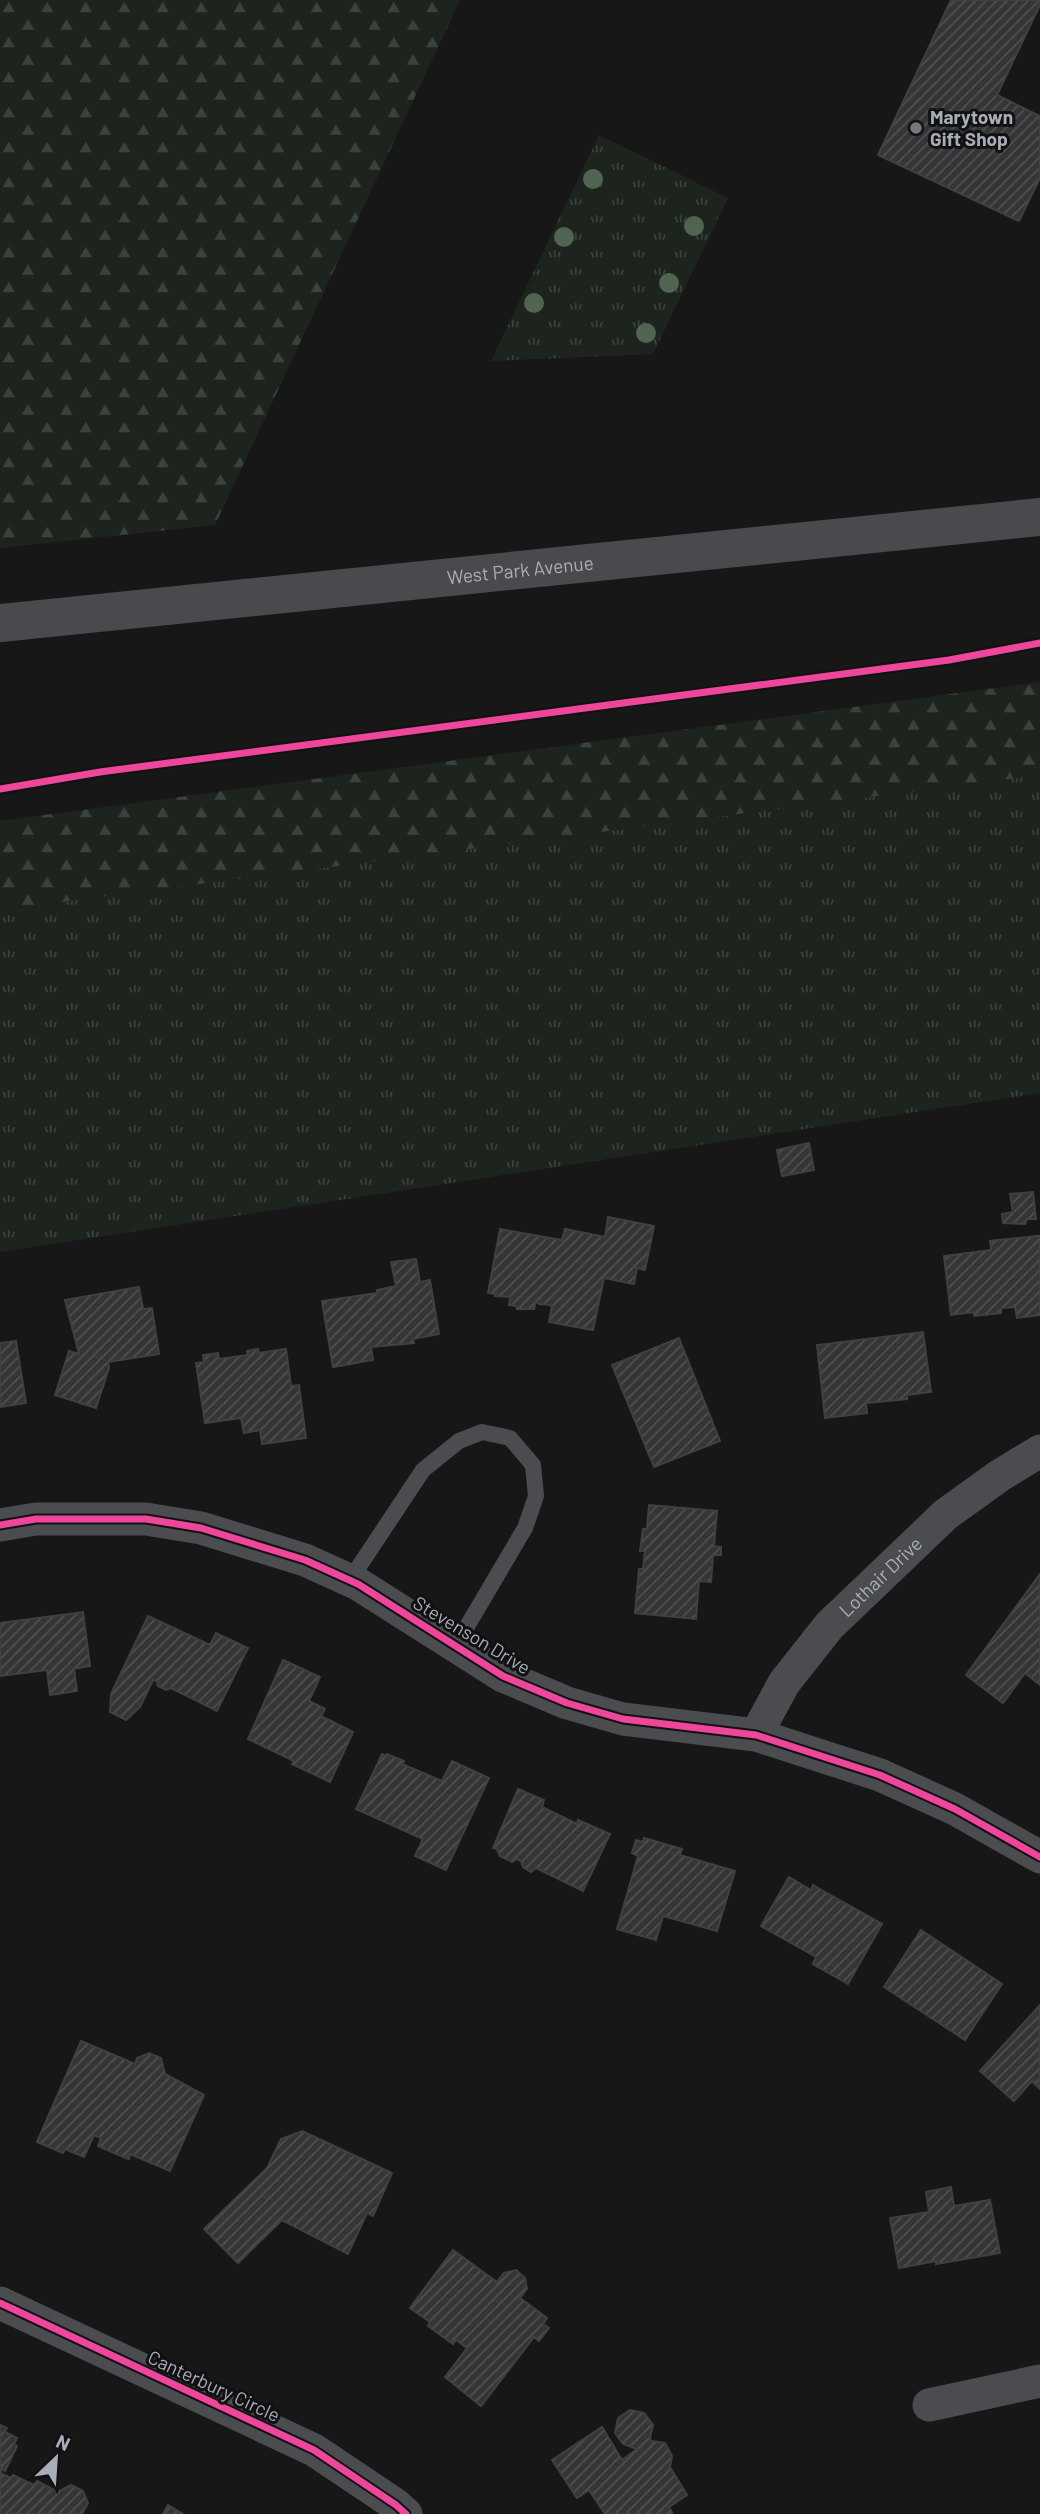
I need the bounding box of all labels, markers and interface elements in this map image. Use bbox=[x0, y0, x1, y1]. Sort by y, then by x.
place label: Marytown Gift Shop bbox=[930, 105, 1013, 150]
marker: Marytown Gift Shop bbox=[908, 120, 924, 136]
street label: West Park Avenue bbox=[446, 551, 595, 588]
street label: Lothair Drive bbox=[834, 1531, 926, 1621]
street label: Stevenson Drive bbox=[410, 1591, 535, 1679]
street label: Canterbury Circle bbox=[144, 2345, 284, 2426]
north arrow bbox=[21, 2423, 91, 2493]
text: N bbox=[53, 2429, 74, 2455]

